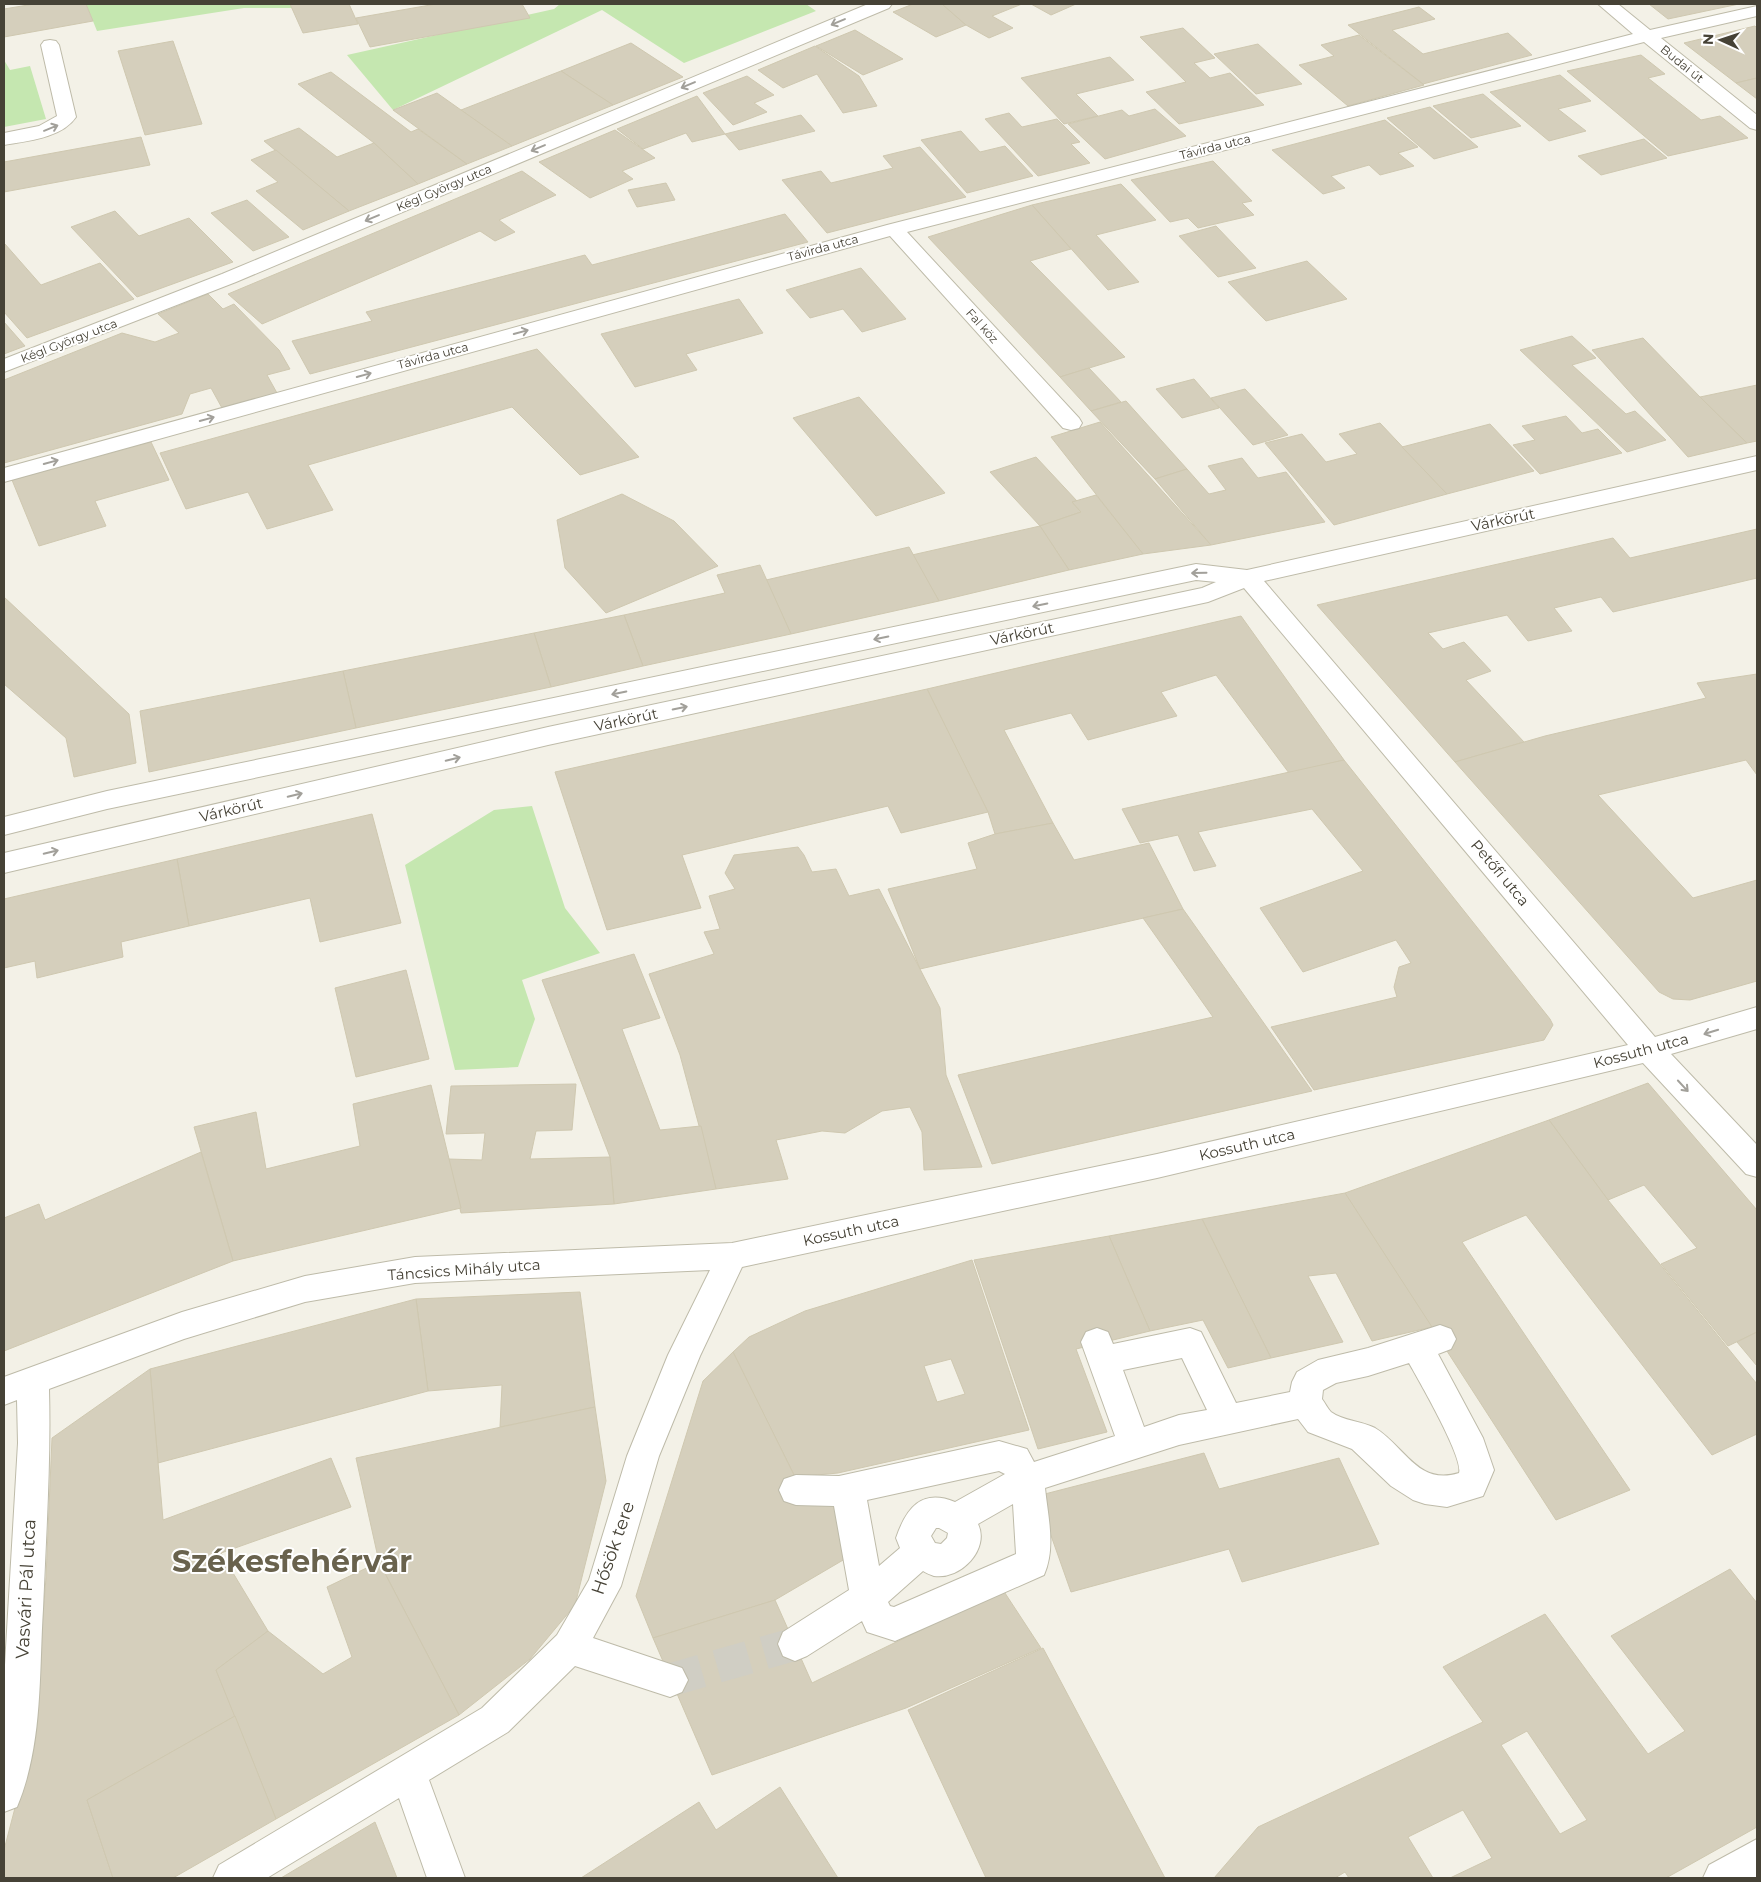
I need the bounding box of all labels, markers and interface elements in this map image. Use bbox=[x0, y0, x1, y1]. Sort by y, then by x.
north arrow bbox=[1696, 15, 1746, 65]
one-way arrow bbox=[831, 18, 846, 28]
text: N bbox=[1699, 33, 1717, 45]
street label: Budai út bbox=[1658, 42, 1707, 86]
one-way arrow bbox=[681, 81, 696, 91]
one-way arrow bbox=[43, 123, 58, 132]
street label: Távirda utca bbox=[1178, 130, 1252, 163]
one-way arrow bbox=[531, 144, 546, 154]
street label: Kégl György utca bbox=[394, 161, 494, 214]
one-way arrow bbox=[365, 214, 380, 223]
street label: Távirda utca bbox=[786, 231, 860, 264]
street label: Fal köz bbox=[963, 305, 1002, 346]
street label: Kégl György utca bbox=[18, 315, 119, 366]
one-way arrow bbox=[512, 327, 528, 337]
street label: Távirda utca bbox=[396, 339, 470, 372]
one-way arrow bbox=[356, 370, 372, 380]
one-way arrow bbox=[199, 413, 215, 423]
one-way arrow bbox=[42, 457, 58, 466]
street label: Várkörút bbox=[1469, 503, 1536, 536]
one-way arrow bbox=[1191, 568, 1208, 578]
one-way arrow bbox=[1032, 601, 1048, 610]
street label: Várkörút bbox=[988, 617, 1055, 650]
one-way arrow bbox=[873, 634, 889, 643]
one-way arrow bbox=[611, 689, 627, 698]
street label: Várkörút bbox=[592, 703, 659, 736]
one-way arrow bbox=[671, 703, 687, 712]
one-way arrow bbox=[445, 754, 461, 763]
one-way arrow bbox=[286, 790, 302, 799]
street label: Várkörút bbox=[197, 793, 265, 826]
street label: Petőfi utca bbox=[1467, 836, 1534, 910]
one-way arrow bbox=[43, 847, 59, 856]
one-way arrow bbox=[1703, 1027, 1719, 1037]
street label: Kossuth utca bbox=[1591, 1029, 1691, 1072]
one-way arrow bbox=[1677, 1080, 1689, 1092]
street label: Kossuth utca bbox=[1197, 1124, 1297, 1165]
street label: Kossuth utca bbox=[801, 1211, 901, 1250]
street label: Táncsics Mihály utca bbox=[387, 1255, 541, 1284]
street label: Hősök tere bbox=[587, 1498, 639, 1598]
street label: Vasvári Pál utca bbox=[11, 1518, 41, 1660]
district label: Székesfehérvár bbox=[172, 1543, 412, 1580]

